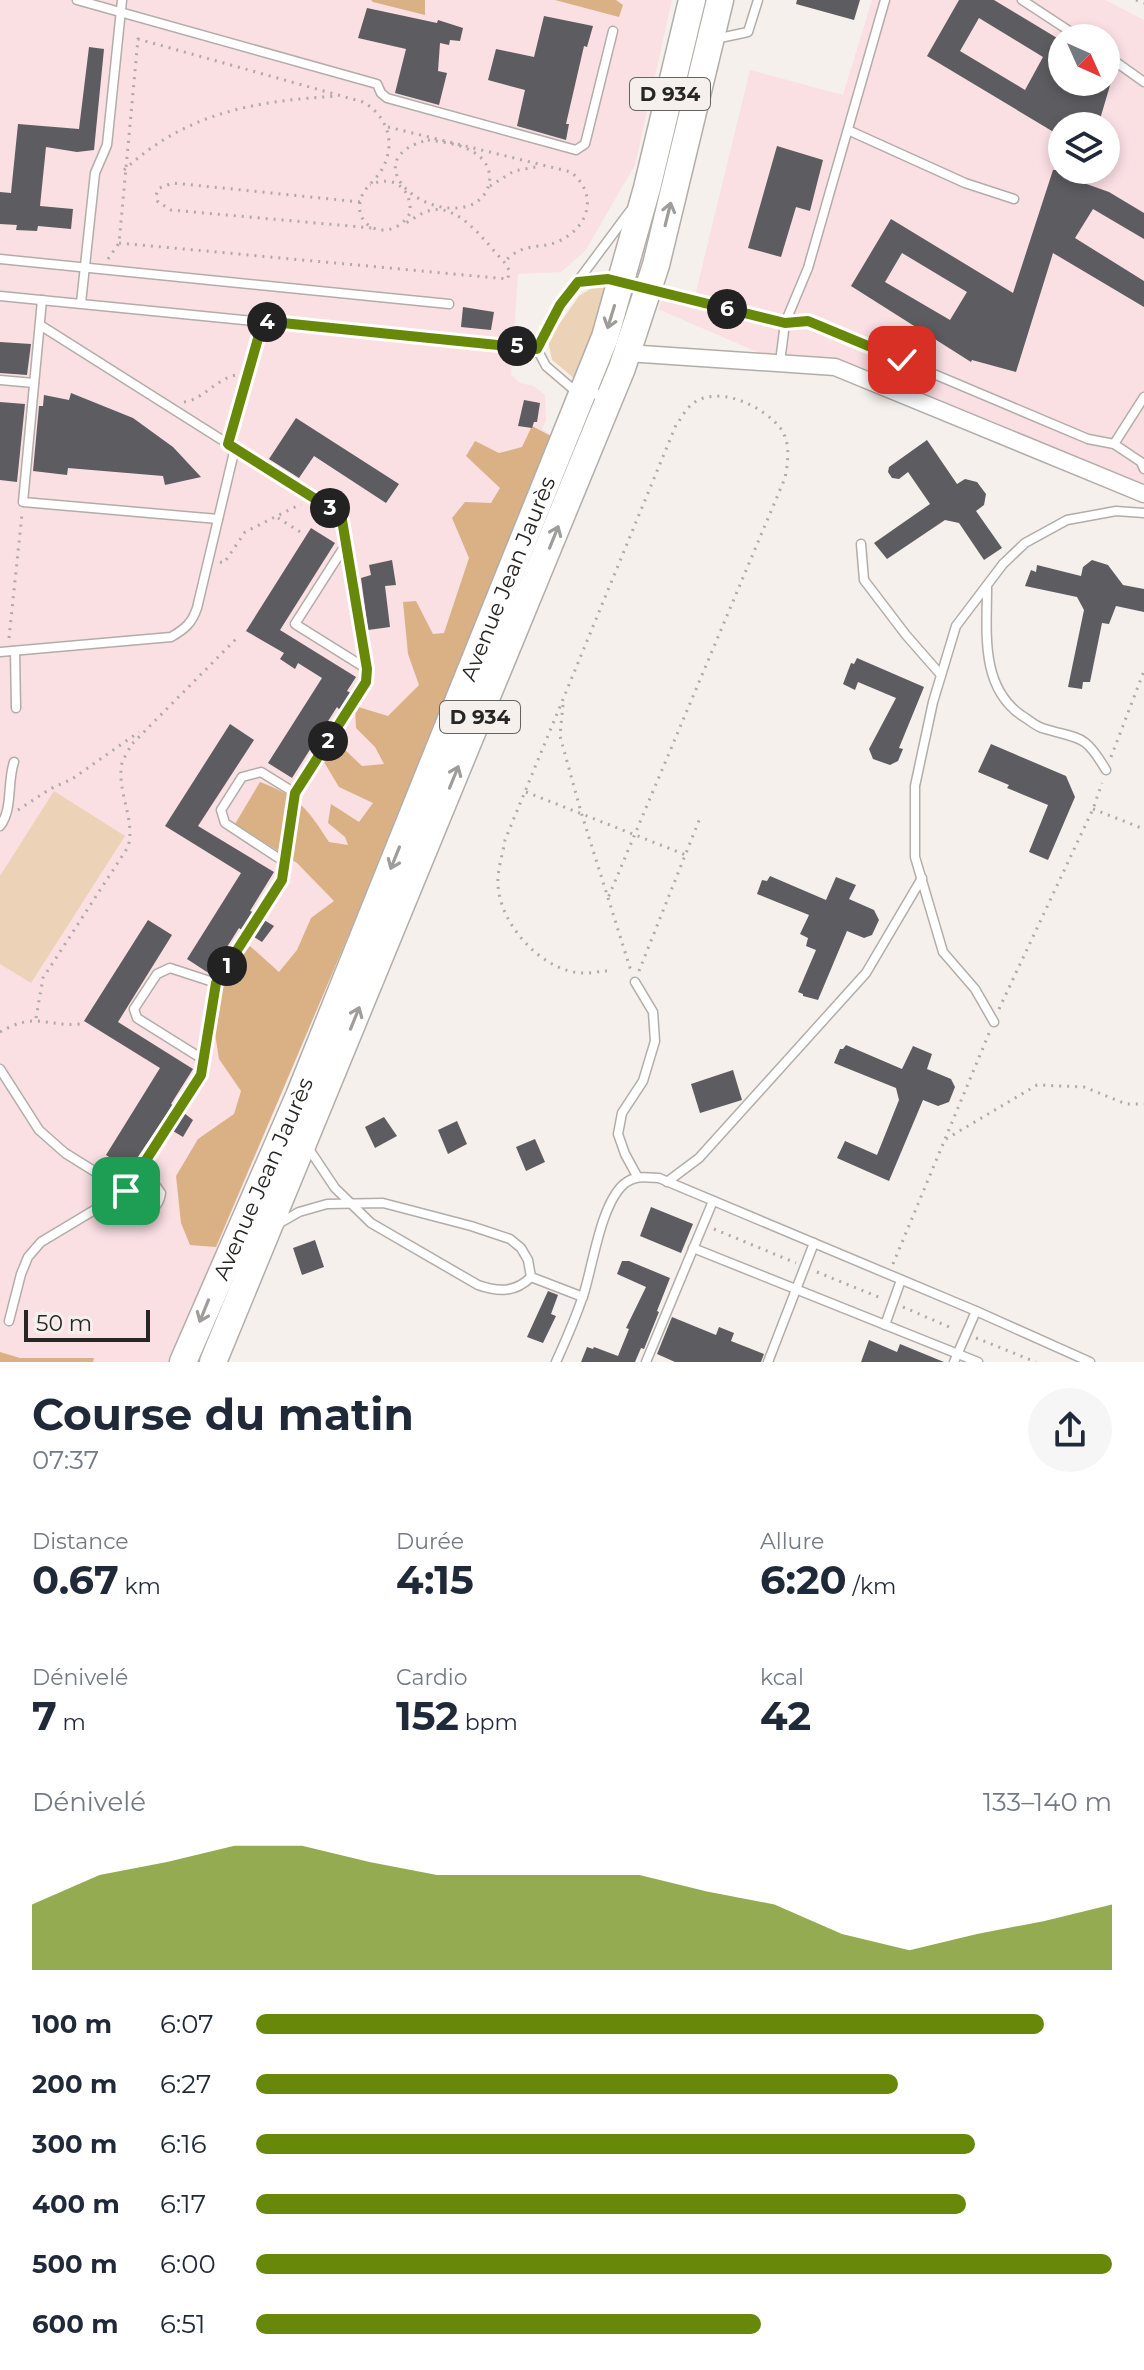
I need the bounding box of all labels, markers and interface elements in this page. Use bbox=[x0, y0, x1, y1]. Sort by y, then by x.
north arrow bbox=[1048, 24, 1120, 96]
map controls bbox=[1048, 24, 1120, 184]
road number: D 934 bbox=[630, 78, 710, 110]
button: layers bbox=[1048, 112, 1120, 184]
one-way arrow bbox=[661, 201, 676, 227]
pin: 6 bbox=[707, 289, 747, 329]
text: 6 bbox=[720, 295, 734, 322]
pin: 4 bbox=[247, 302, 287, 342]
one-way arrow bbox=[602, 304, 617, 329]
text: 4 bbox=[259, 308, 275, 335]
pin: 5 bbox=[497, 326, 537, 366]
pin bbox=[868, 326, 936, 394]
text: 5 bbox=[510, 332, 524, 359]
icon: check bbox=[880, 338, 924, 382]
street label: Avenue Jean Jaurès bbox=[455, 473, 561, 685]
pin: 3 bbox=[310, 488, 350, 528]
text: 3 bbox=[323, 494, 337, 521]
one-way arrow bbox=[548, 525, 562, 550]
road number: D 934 bbox=[440, 701, 520, 733]
pin: 2 bbox=[308, 721, 348, 761]
text: 2 bbox=[322, 727, 334, 754]
one-way arrow bbox=[448, 765, 463, 790]
one-way arrow bbox=[387, 845, 401, 870]
pin: 1 bbox=[207, 946, 247, 986]
text: 1 bbox=[223, 952, 231, 979]
one-way arrow bbox=[349, 1006, 363, 1031]
street label: Avenue Jean Jaurès bbox=[207, 1074, 319, 1284]
pin bbox=[92, 1157, 160, 1225]
icon: arrive bbox=[104, 1169, 148, 1213]
one-way arrow bbox=[195, 1298, 210, 1323]
scale bar bbox=[24, 1306, 150, 1342]
text: 50 m bbox=[36, 1310, 92, 1337]
text: Course du matin bbox=[32, 1387, 414, 1441]
button: share bbox=[1028, 1388, 1112, 1472]
text: 07:37 bbox=[32, 1444, 99, 1476]
text: Distance bbox=[32, 1528, 129, 1555]
text: Durée bbox=[396, 1528, 464, 1555]
text: Allure bbox=[760, 1528, 824, 1555]
text: 0.67 bbox=[32, 1555, 119, 1604]
text: 4:15 bbox=[396, 1555, 474, 1604]
text: 6:20 bbox=[760, 1555, 847, 1604]
text: km bbox=[119, 1573, 161, 1600]
text: /km bbox=[847, 1573, 896, 1600]
text: Dénivelé bbox=[32, 1664, 128, 1691]
text: Cardio bbox=[396, 1664, 468, 1691]
text: kcal bbox=[760, 1664, 804, 1691]
text: 7 bbox=[32, 1691, 57, 1740]
text: 152 bbox=[396, 1691, 459, 1740]
text: 42 bbox=[760, 1691, 811, 1740]
text: m bbox=[57, 1709, 86, 1736]
text: bpm bbox=[459, 1709, 518, 1736]
text: Dénivelé bbox=[32, 1786, 146, 1818]
text: 133–140 m bbox=[983, 1786, 1112, 1818]
text: 100 m bbox=[32, 2008, 112, 2040]
text: 6:07 bbox=[160, 2008, 214, 2040]
text: 200 m bbox=[32, 2068, 117, 2100]
text: 6:27 bbox=[160, 2068, 211, 2100]
text: 300 m bbox=[32, 2128, 117, 2160]
text: 6:16 bbox=[160, 2128, 207, 2160]
text: 400 m bbox=[32, 2188, 120, 2220]
text: 6:17 bbox=[160, 2188, 206, 2220]
text: 500 m bbox=[32, 2248, 117, 2280]
text: 6:00 bbox=[160, 2248, 216, 2280]
text: 600 m bbox=[32, 2308, 119, 2340]
text: 6:51 bbox=[160, 2308, 205, 2340]

